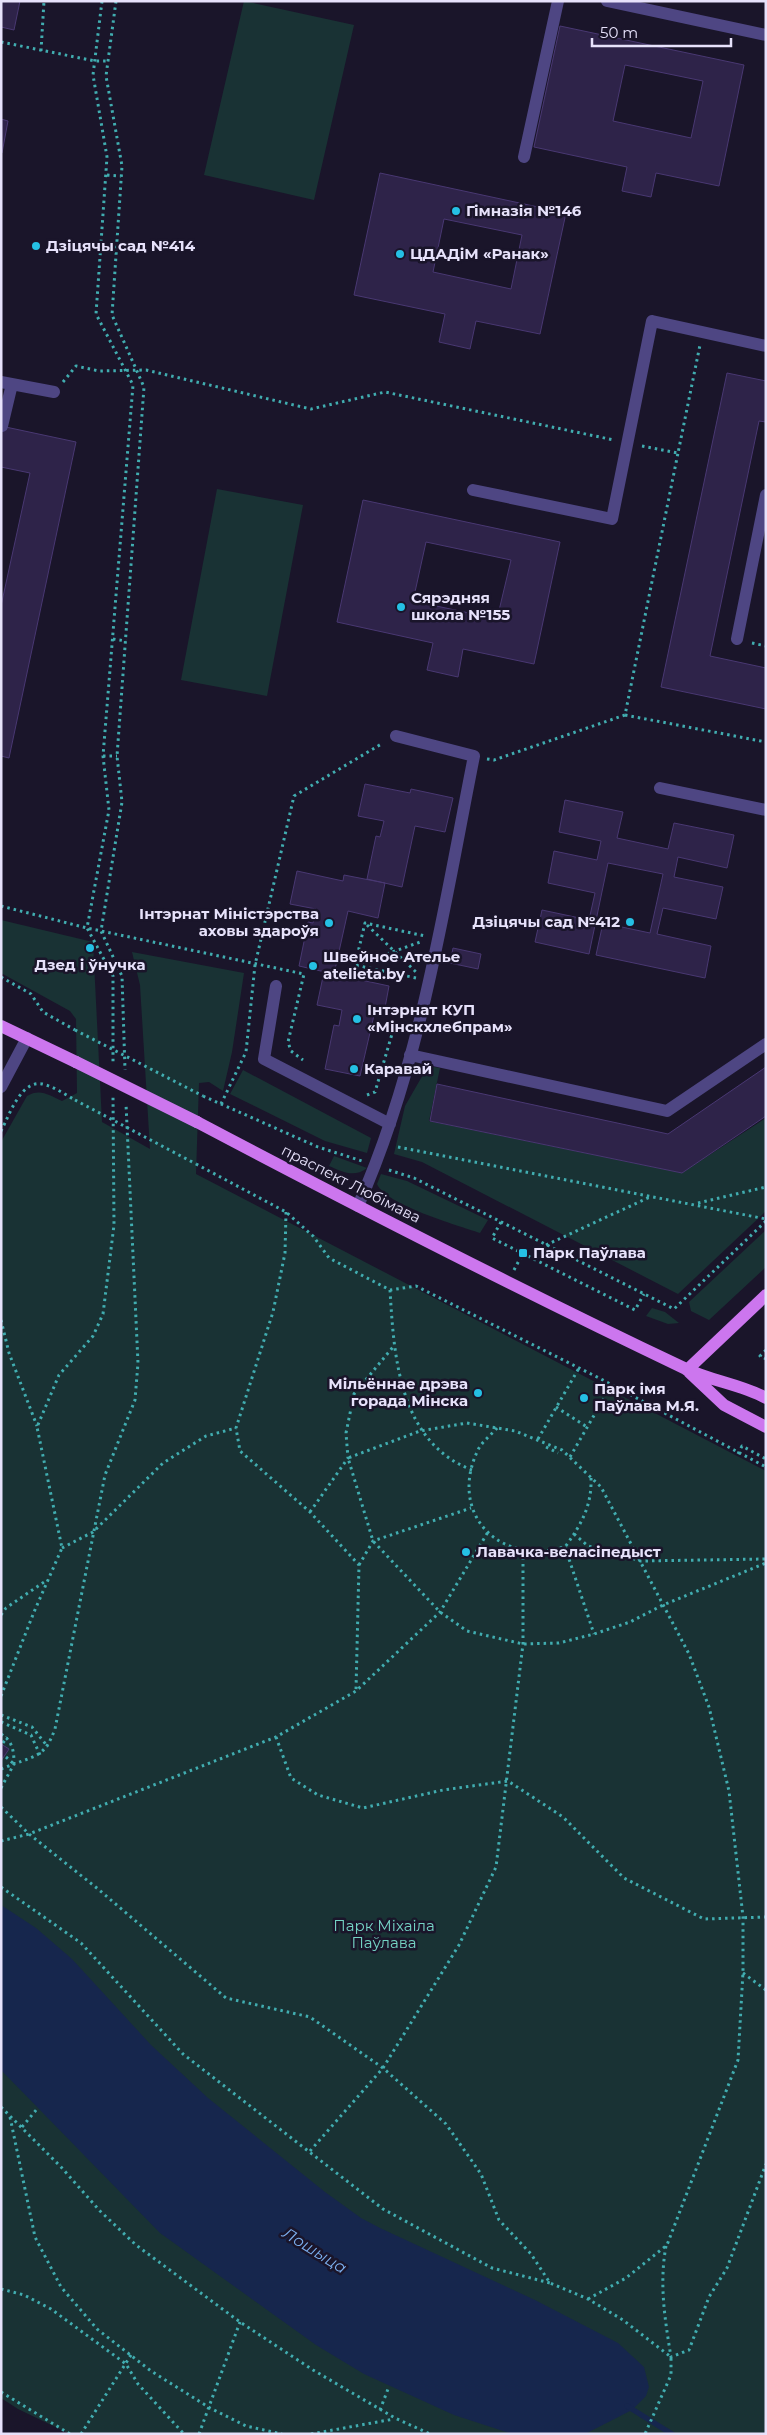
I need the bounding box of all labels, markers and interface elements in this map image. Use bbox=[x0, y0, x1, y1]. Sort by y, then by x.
scale bar bbox=[592, 15, 731, 47]
text: 50 m bbox=[600, 23, 638, 42]
place label: Гімназія №146 bbox=[466, 201, 582, 220]
marker: Гімназія №146 bbox=[450, 205, 462, 217]
place label: Дзіцячы сад №414 bbox=[46, 236, 196, 255]
marker: Дзіцячы сад №414 bbox=[30, 240, 42, 252]
place label: ЦДАДіМ «Ранак» bbox=[410, 244, 549, 263]
marker: ЦДАДіМ «Ранак» bbox=[394, 248, 406, 260]
place label: Сярэдняя школа №155 bbox=[411, 588, 510, 624]
marker: Сярэдняя школа №155 bbox=[395, 601, 407, 613]
place label: Інтэрнат Міністэрства аховы здароўя bbox=[139, 904, 319, 940]
place label: Дзіцячы сад №412 bbox=[472, 912, 620, 931]
marker: Дзіцячы сад №412 bbox=[624, 916, 636, 928]
marker: Інтэрнат Міністэрства аховы здароўя bbox=[323, 917, 335, 929]
marker: Дзед і ўнучка bbox=[84, 942, 96, 954]
place label: Швейное Ателье atelieta.by bbox=[323, 947, 460, 983]
place label: Дзед і ўнучка bbox=[35, 955, 145, 974]
marker: Швейное Ателье atelieta.by bbox=[307, 960, 319, 972]
place label: Інтэрнат КУП «Мінскхлебпрам» bbox=[367, 1000, 512, 1036]
marker: Інтэрнат КУП «Мінскхлебпрам» bbox=[351, 1013, 363, 1025]
place label: Каравай bbox=[364, 1059, 432, 1078]
marker: Каравай bbox=[348, 1063, 360, 1075]
street label: праспект Любімава bbox=[278, 1140, 424, 1227]
place label: Парк Паўлава bbox=[533, 1243, 646, 1262]
marker: Парк Паўлава bbox=[517, 1247, 529, 1259]
place label: Мільённае дрэва горада Мінска bbox=[328, 1374, 468, 1410]
place label: Парк імя Паўлава М.Я. bbox=[594, 1379, 699, 1415]
marker: Мільённае дрэва горада Мінска bbox=[472, 1387, 484, 1399]
marker: Парк імя Паўлава М.Я. bbox=[578, 1392, 590, 1404]
place label: Лавачка-веласіпедыст bbox=[476, 1542, 661, 1561]
marker: Лавачка-веласіпедыст bbox=[460, 1546, 472, 1558]
park label: Парк Міхаіла Паўлава bbox=[333, 1916, 435, 1952]
water label: Лошыца bbox=[278, 2223, 350, 2278]

